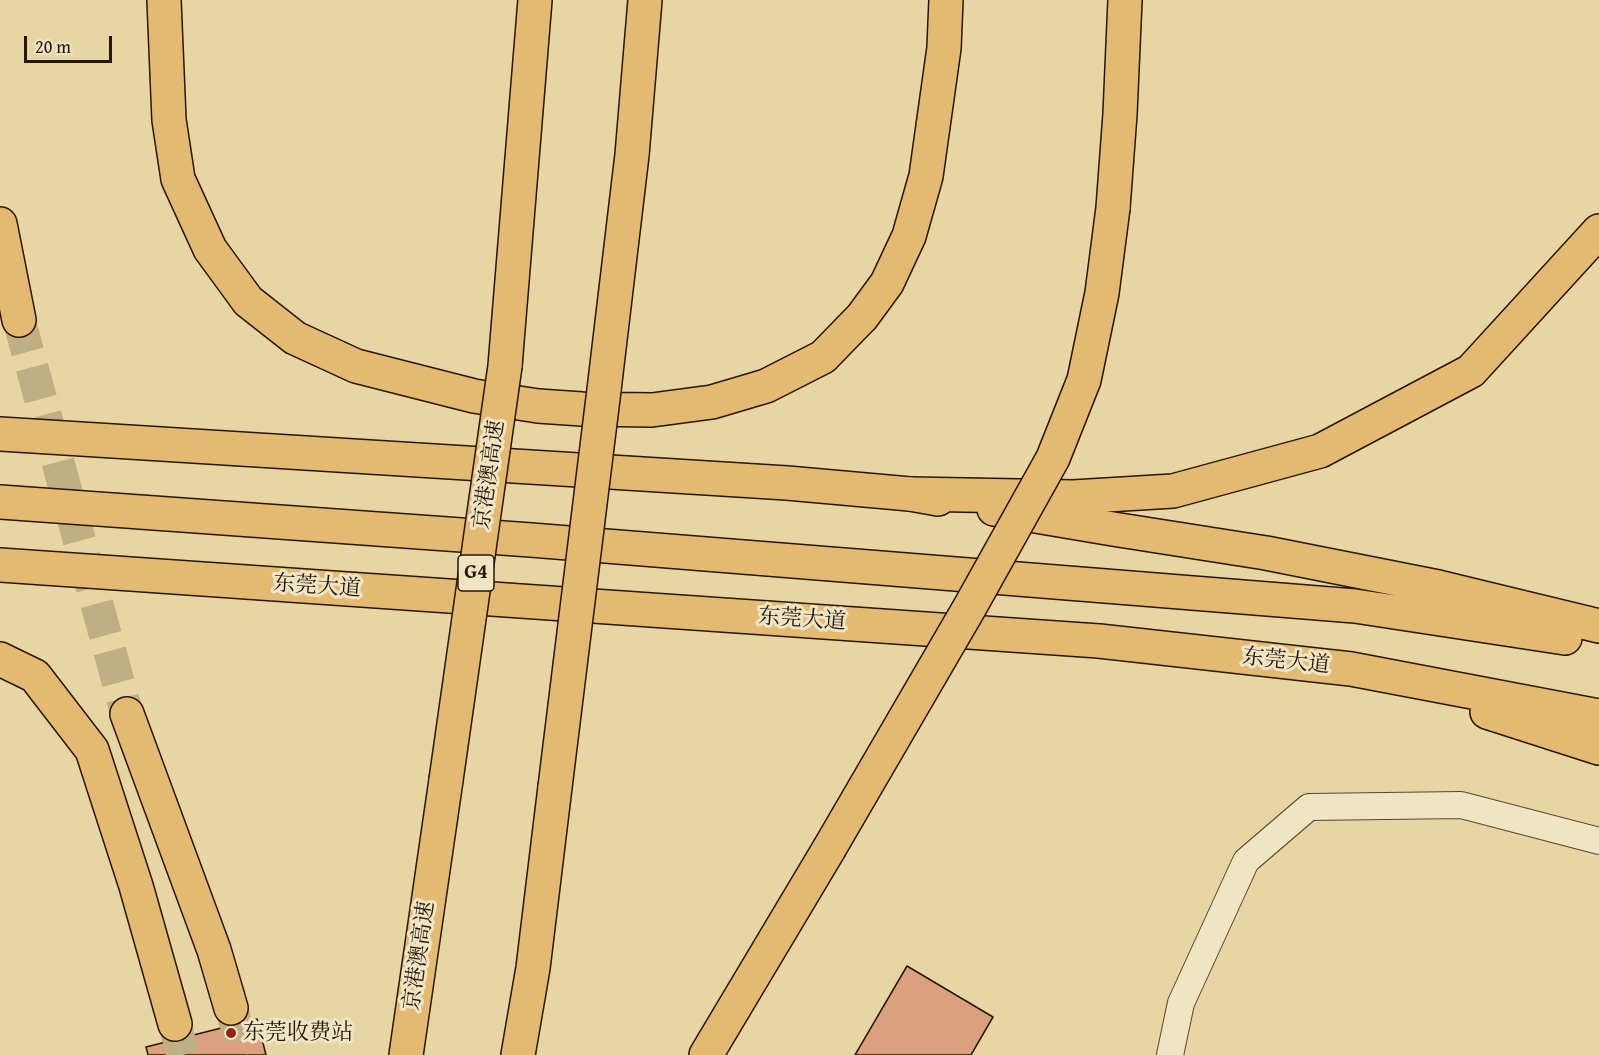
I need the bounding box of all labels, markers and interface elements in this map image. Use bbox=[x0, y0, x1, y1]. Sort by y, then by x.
scale bar bbox=[27, 24, 116, 62]
text: 20 m bbox=[35, 33, 71, 60]
street label: 京港澳高速 bbox=[469, 419, 511, 531]
road number: G4 bbox=[458, 555, 494, 591]
street label: 东莞大道 bbox=[272, 571, 362, 603]
street label: 东莞大道 bbox=[757, 604, 847, 636]
street label: 东莞大道 bbox=[1241, 644, 1331, 680]
street label: 京港澳高速 bbox=[399, 900, 441, 1012]
place label: 东莞收费站 bbox=[243, 1020, 353, 1046]
marker: 东莞收费站 bbox=[224, 1026, 238, 1040]

